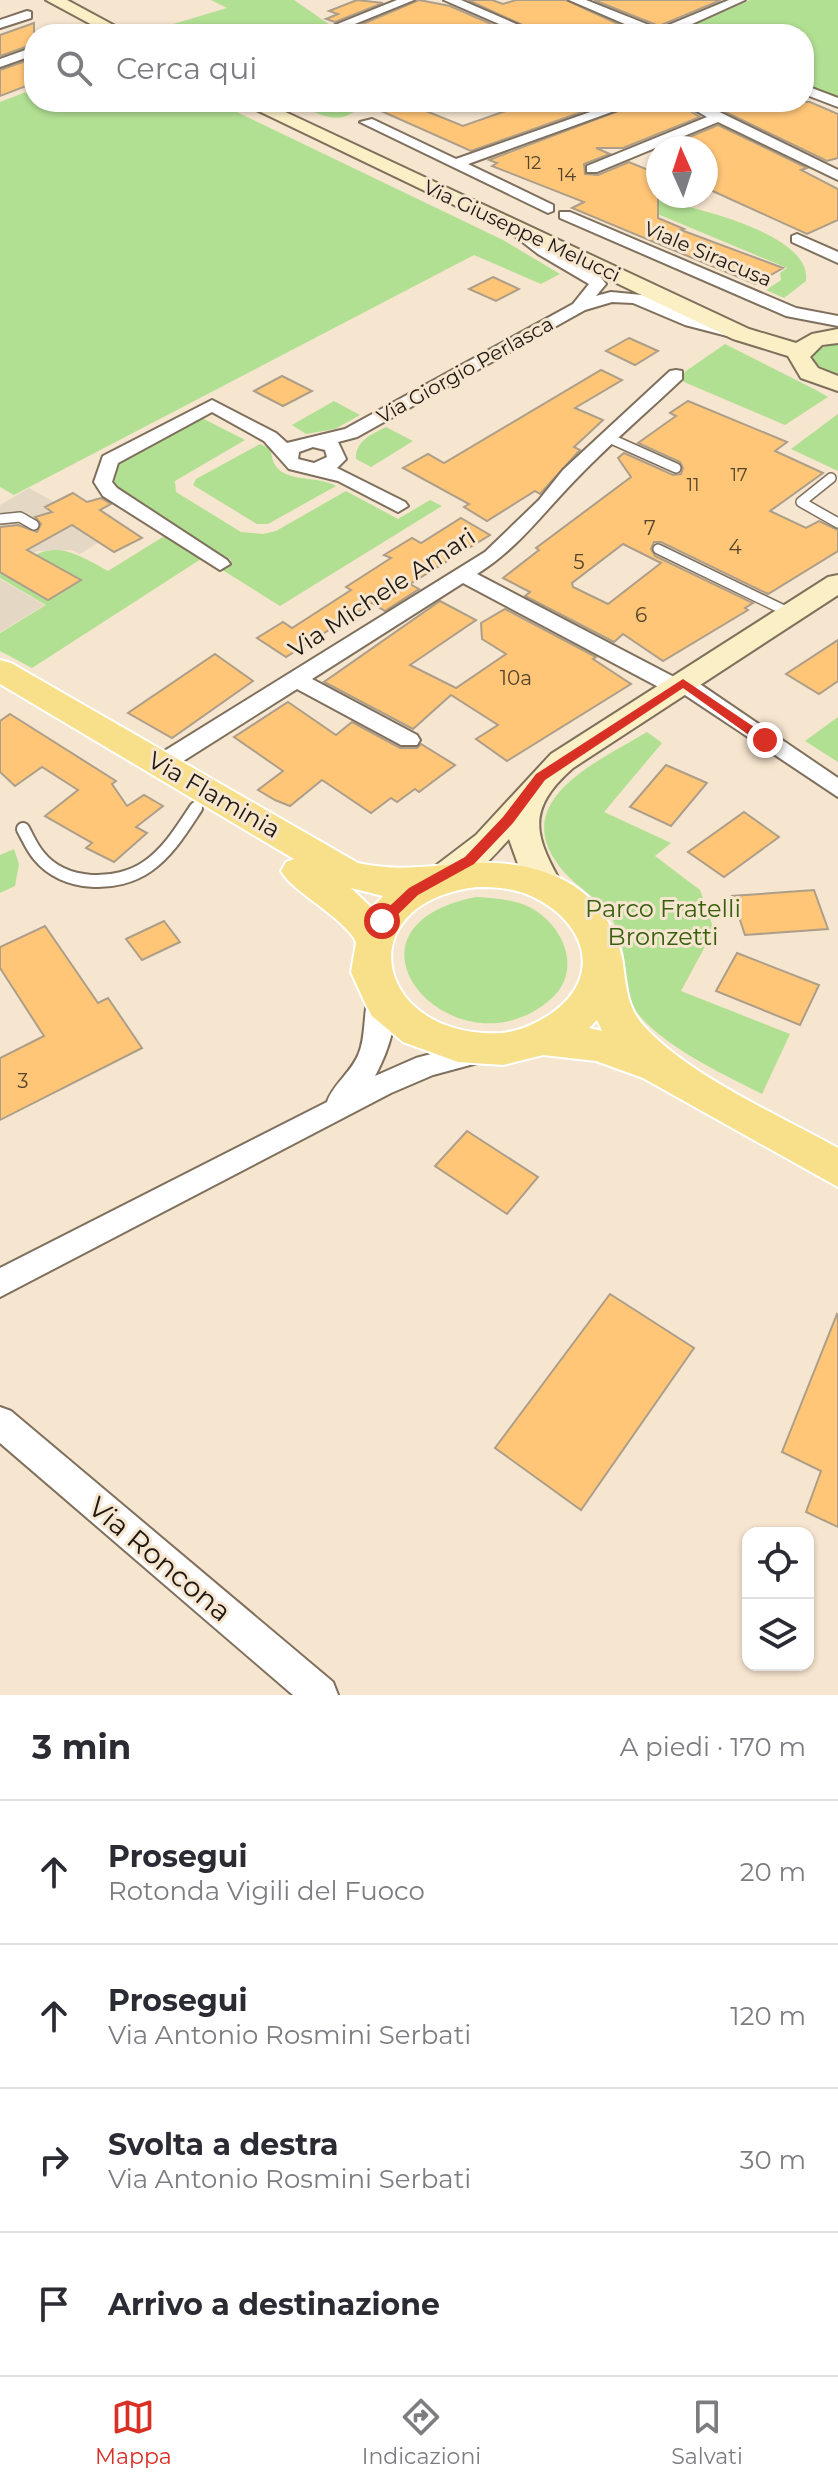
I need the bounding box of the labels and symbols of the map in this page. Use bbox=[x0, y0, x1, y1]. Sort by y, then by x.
north arrow bbox=[646, 136, 718, 208]
house number: 12 bbox=[525, 152, 541, 174]
house number: 14 bbox=[558, 164, 576, 186]
street label: Via Giuseppe Melucci bbox=[420, 175, 624, 287]
street label: Viale Siracusa bbox=[641, 216, 775, 292]
street label: Via Giorgio Perlasca bbox=[373, 311, 557, 429]
house number: 17 bbox=[730, 464, 748, 486]
house number: 11 bbox=[687, 474, 700, 496]
house number: 7 bbox=[644, 516, 656, 540]
street label: Via Michele Amari bbox=[283, 521, 480, 664]
house number: 4 bbox=[728, 535, 742, 559]
house number: 5 bbox=[573, 550, 585, 574]
house number: 6 bbox=[635, 603, 647, 627]
house number: 10a bbox=[500, 666, 532, 690]
route end bbox=[747, 722, 783, 758]
street label: Via Flaminia bbox=[143, 745, 286, 844]
park label: Parco Fratelli Bronzetti bbox=[585, 894, 741, 951]
route start bbox=[364, 903, 400, 939]
house number: 3 bbox=[17, 1069, 29, 1093]
street label: Via Roncona bbox=[82, 1490, 238, 1628]

